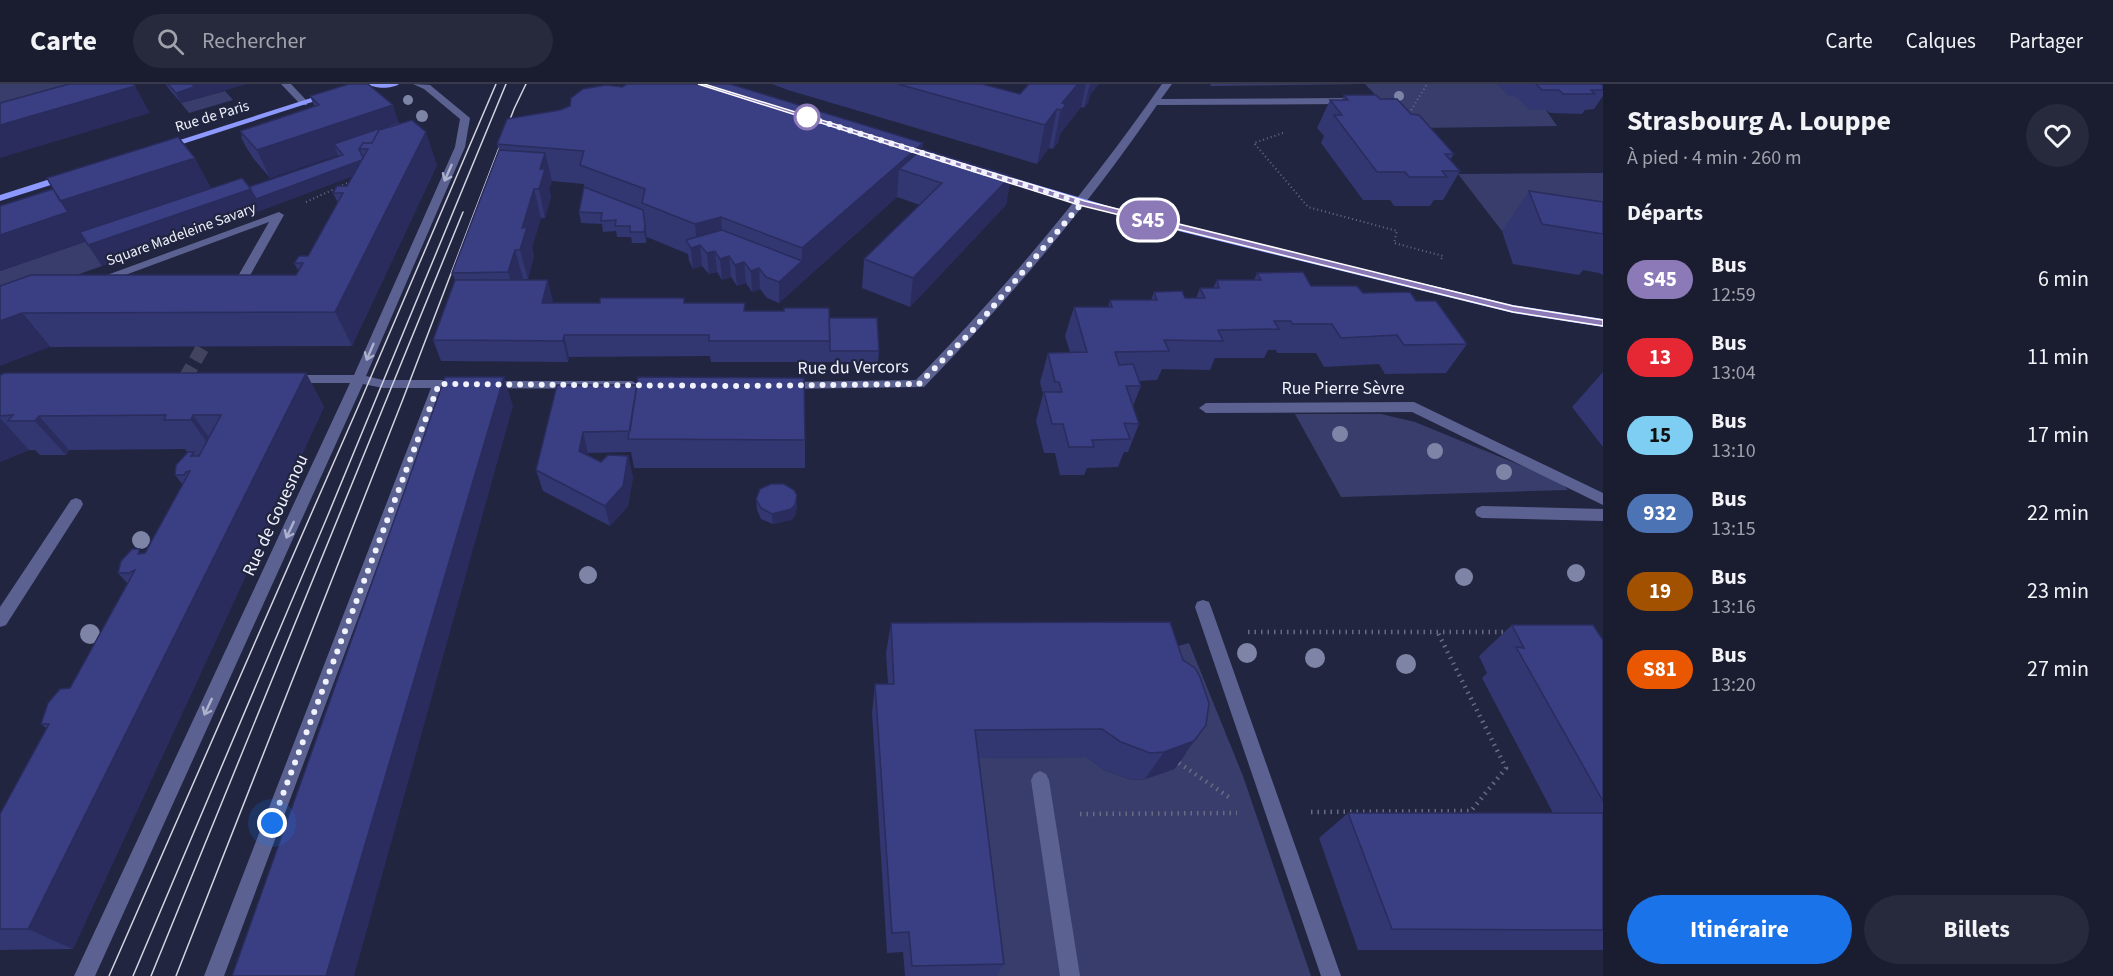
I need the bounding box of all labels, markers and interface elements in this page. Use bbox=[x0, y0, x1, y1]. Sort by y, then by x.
search box bbox=[133, 14, 553, 68]
text: Carte bbox=[30, 21, 97, 61]
icon: search bbox=[154, 25, 187, 58]
text: Rechercher bbox=[202, 25, 306, 57]
text: Carte bbox=[1826, 26, 1873, 56]
text: Calques bbox=[1906, 26, 1976, 56]
text: Partager bbox=[2009, 26, 2083, 56]
street label: Rue de Paris bbox=[172, 95, 252, 138]
text: Strasbourg A. Louppe bbox=[1627, 101, 1891, 141]
unlabelled marker bbox=[794, 104, 820, 130]
button: heart bbox=[2026, 104, 2089, 167]
text: À pied · 4 min · 260 m bbox=[1627, 144, 1802, 172]
one-way arrow bbox=[442, 164, 453, 182]
text: Départs bbox=[1627, 197, 1703, 229]
street label: Square Madeleine Savary bbox=[103, 198, 259, 271]
line badge: S45 bbox=[1114, 200, 1182, 240]
text: S45 bbox=[1131, 205, 1165, 235]
text: Bus bbox=[1711, 249, 1747, 281]
text: 6 min bbox=[2038, 263, 2089, 295]
text: S45 bbox=[1643, 264, 1677, 294]
text: 12:59 bbox=[1711, 281, 1756, 309]
text: Bus bbox=[1711, 327, 1747, 359]
text: 11 min bbox=[2027, 341, 2089, 373]
text: 13 bbox=[1649, 342, 1671, 372]
one-way arrow bbox=[364, 343, 375, 361]
street label: Rue du Vercors bbox=[797, 354, 909, 381]
text: 13:04 bbox=[1711, 359, 1756, 387]
street label: Rue Pierre Sèvre bbox=[1282, 376, 1405, 401]
text: Bus bbox=[1711, 405, 1747, 437]
text: 17 min bbox=[2027, 419, 2089, 451]
text: 15 bbox=[1649, 420, 1671, 450]
text: 13:10 bbox=[1711, 437, 1756, 465]
street label: Rue de Gouesnou bbox=[236, 450, 315, 580]
text: Bus bbox=[1711, 483, 1747, 515]
text: 22 min bbox=[2027, 497, 2089, 529]
text: 932 bbox=[1643, 498, 1677, 528]
text: 13:15 bbox=[1711, 515, 1756, 543]
one-way arrow bbox=[283, 520, 295, 538]
text: Bus bbox=[1711, 561, 1747, 593]
text: 23 min bbox=[2027, 575, 2089, 607]
text: 19 bbox=[1649, 576, 1671, 606]
text: 13:16 bbox=[1711, 593, 1756, 621]
text: Bus bbox=[1711, 639, 1747, 671]
text: 27 min bbox=[2027, 653, 2089, 685]
text: S81 bbox=[1643, 654, 1677, 684]
text: 13:20 bbox=[1711, 671, 1756, 699]
one-way arrow bbox=[202, 697, 213, 715]
your location bbox=[257, 808, 287, 838]
button: Itinéraire bbox=[1627, 895, 1852, 964]
button: Billets bbox=[1864, 895, 2089, 964]

